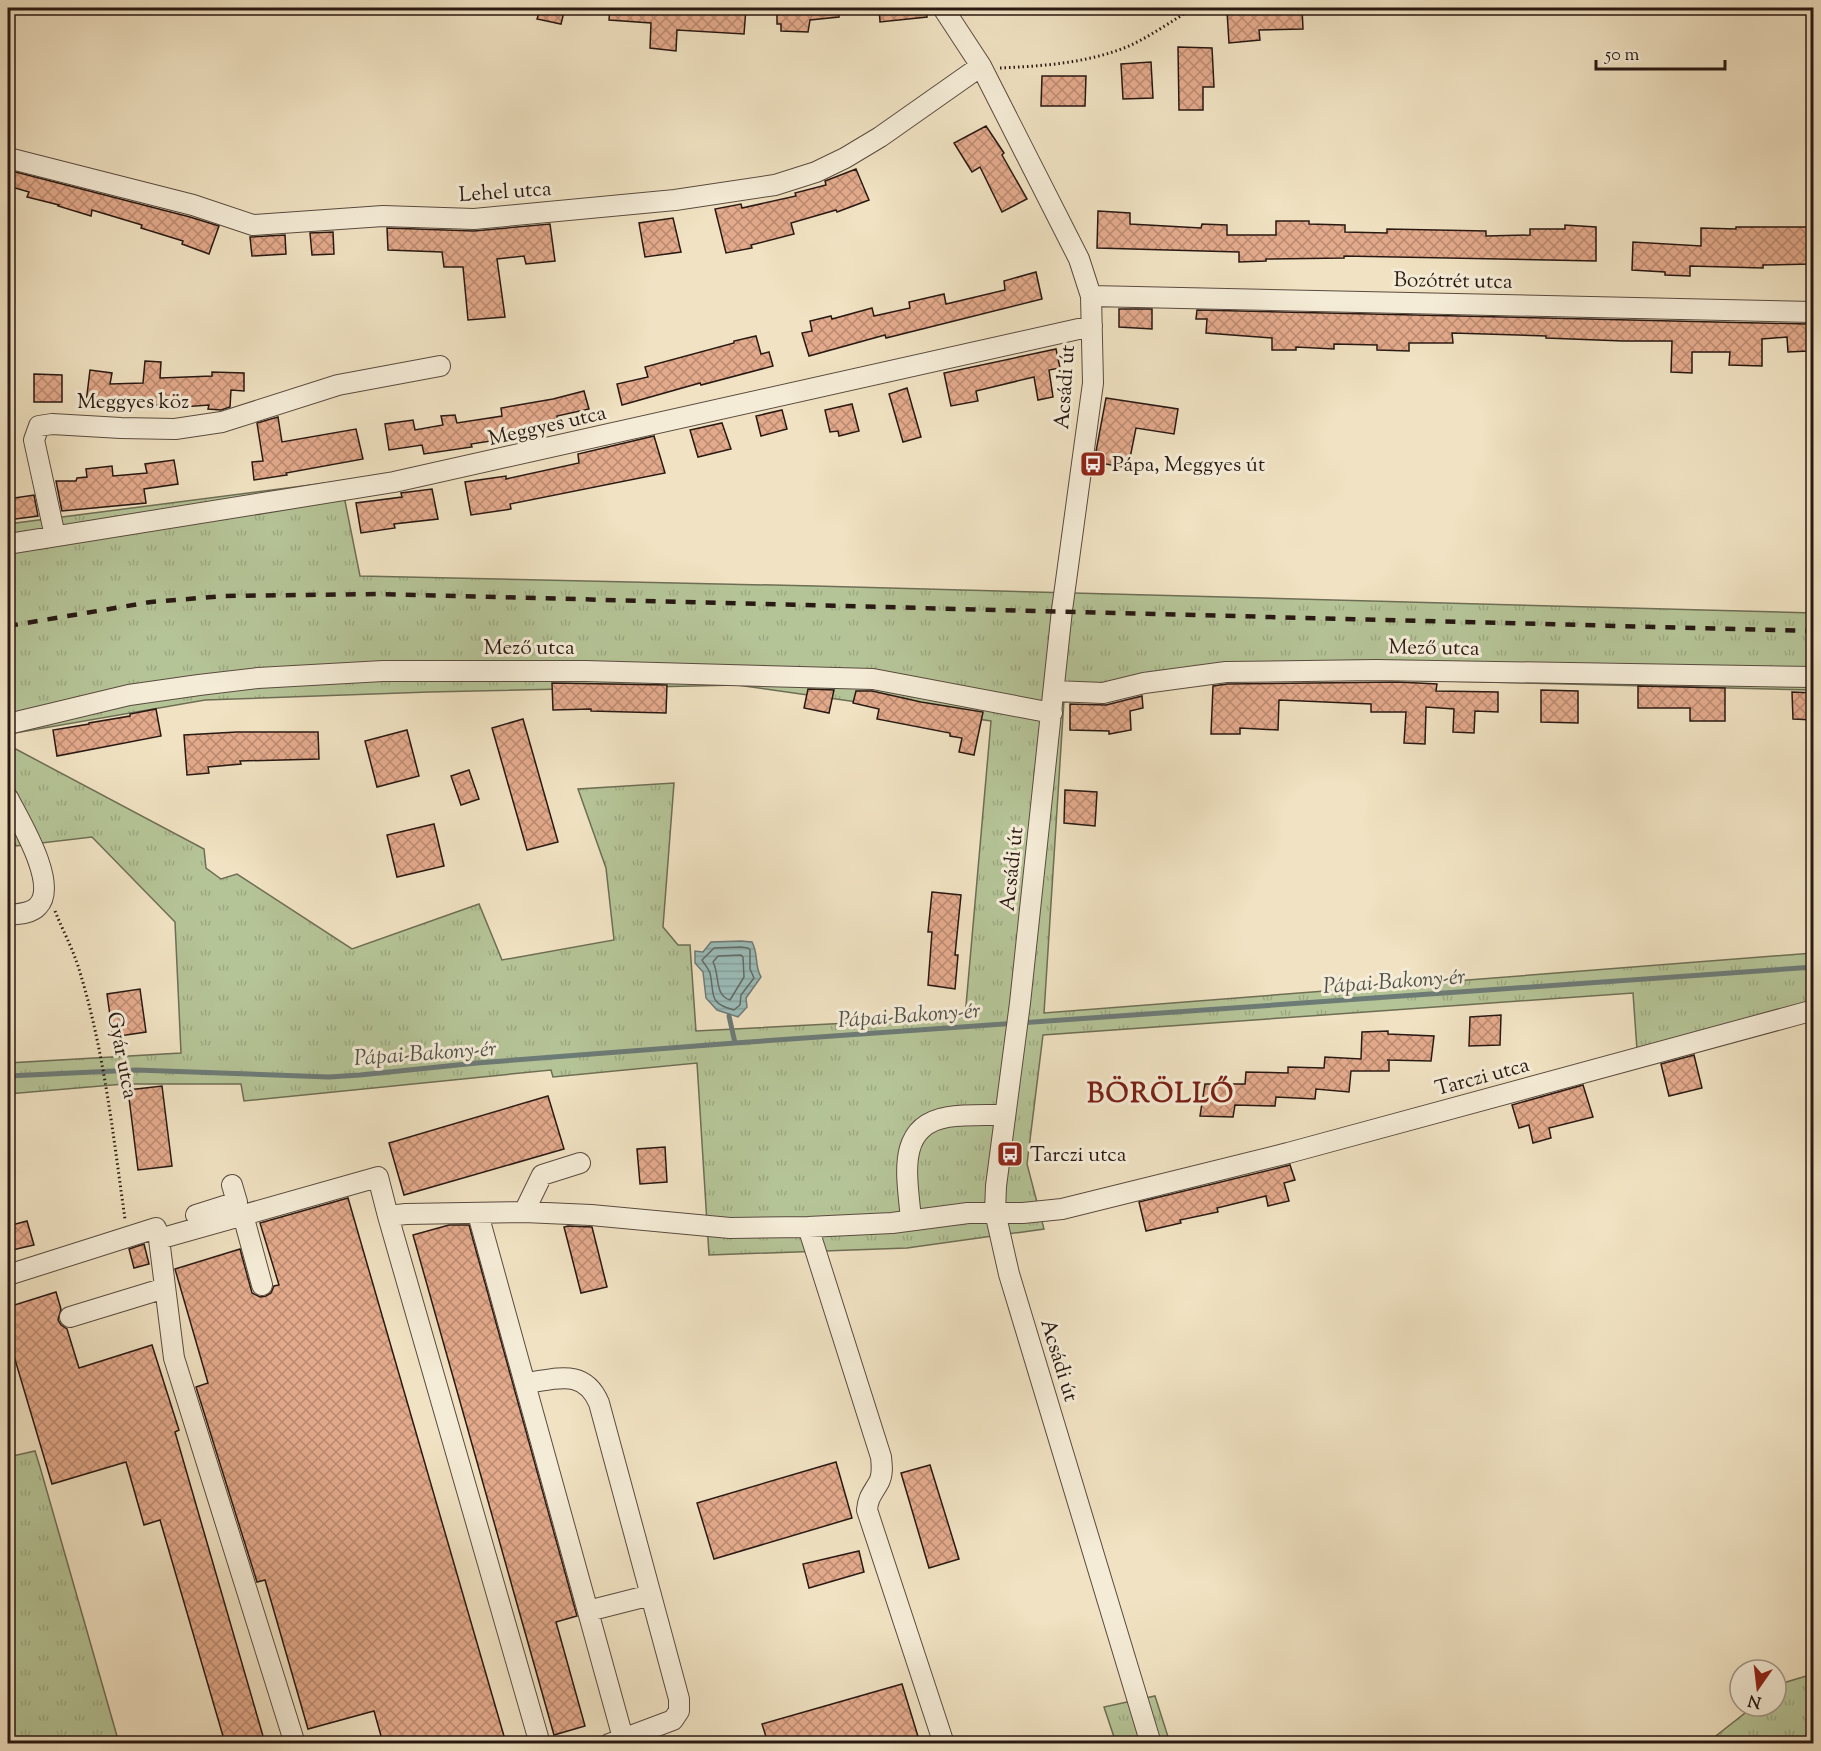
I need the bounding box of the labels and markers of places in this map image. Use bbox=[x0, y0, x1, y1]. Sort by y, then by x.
bus stop icon: Pápa, Meggyes út bbox=[1078, 449, 1108, 479]
place label: Pápa, Meggyes út bbox=[1112, 451, 1265, 481]
bus stop icon: Tarczi utca bbox=[995, 1139, 1025, 1169]
place label: Tarczi utca bbox=[1030, 1141, 1127, 1171]

